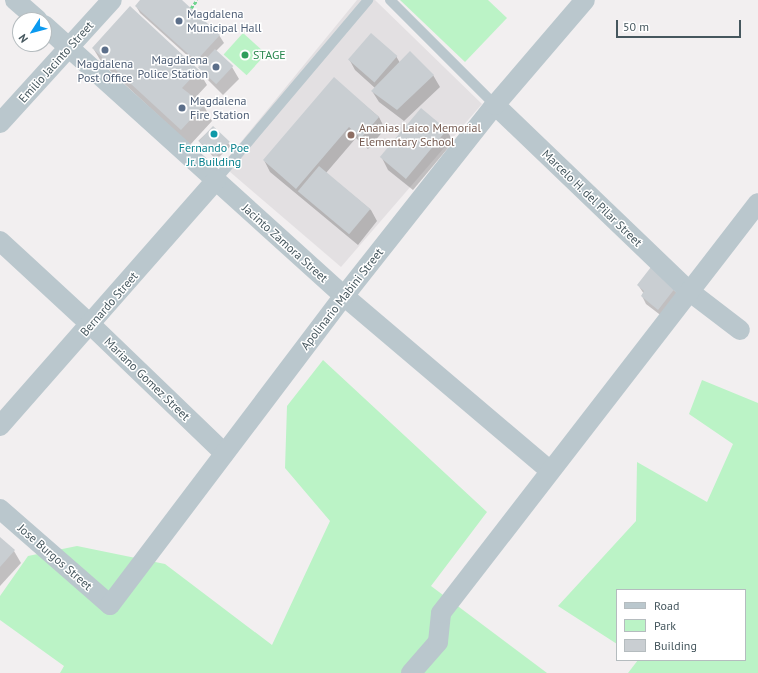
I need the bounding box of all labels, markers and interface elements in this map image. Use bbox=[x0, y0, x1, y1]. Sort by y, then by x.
place label: Magdalena Municipal Hall bbox=[187, 7, 262, 35]
north arrow bbox=[12, 12, 52, 52]
scale bar bbox=[618, 12, 743, 38]
marker: Magdalena Municipal Hall bbox=[174, 16, 184, 26]
street label: Emilio Jacinto Street bbox=[16, 18, 96, 106]
text: 50 m bbox=[623, 19, 649, 34]
text: N bbox=[15, 31, 31, 46]
marker: Magdalena Post Office bbox=[100, 45, 110, 55]
place label: STAGE bbox=[253, 48, 286, 62]
marker: STAGE bbox=[240, 50, 250, 60]
place label: Magdalena Police Station bbox=[137, 53, 208, 81]
place label: Magdalena Post Office bbox=[77, 57, 133, 85]
marker: Magdalena Police Station bbox=[211, 62, 221, 72]
place label: Magdalena Fire Station bbox=[190, 94, 249, 122]
marker: Magdalena Fire Station bbox=[177, 103, 187, 113]
place label: Ananias Laico Memorial Elementary School bbox=[359, 121, 481, 149]
marker: Fernando Poe Jr. Building bbox=[209, 129, 219, 139]
marker: Ananias Laico Memorial Elementary School bbox=[346, 130, 356, 140]
place label: Fernando Poe Jr. Building bbox=[179, 141, 249, 169]
street label: Marcelo H. del Pilar Street bbox=[539, 146, 645, 250]
street label: Jacinto Zamora Street bbox=[239, 201, 331, 285]
street label: Apolinario Mabini Street bbox=[298, 245, 386, 353]
street label: Bernardo Street bbox=[77, 269, 141, 339]
street label: Mariano Gomez Street bbox=[101, 334, 193, 424]
street label: Jose Burgos Street bbox=[15, 521, 95, 593]
legend bbox=[616, 589, 746, 661]
text: Road bbox=[654, 598, 679, 613]
text: Park bbox=[654, 618, 676, 633]
text: Building bbox=[654, 638, 697, 653]

